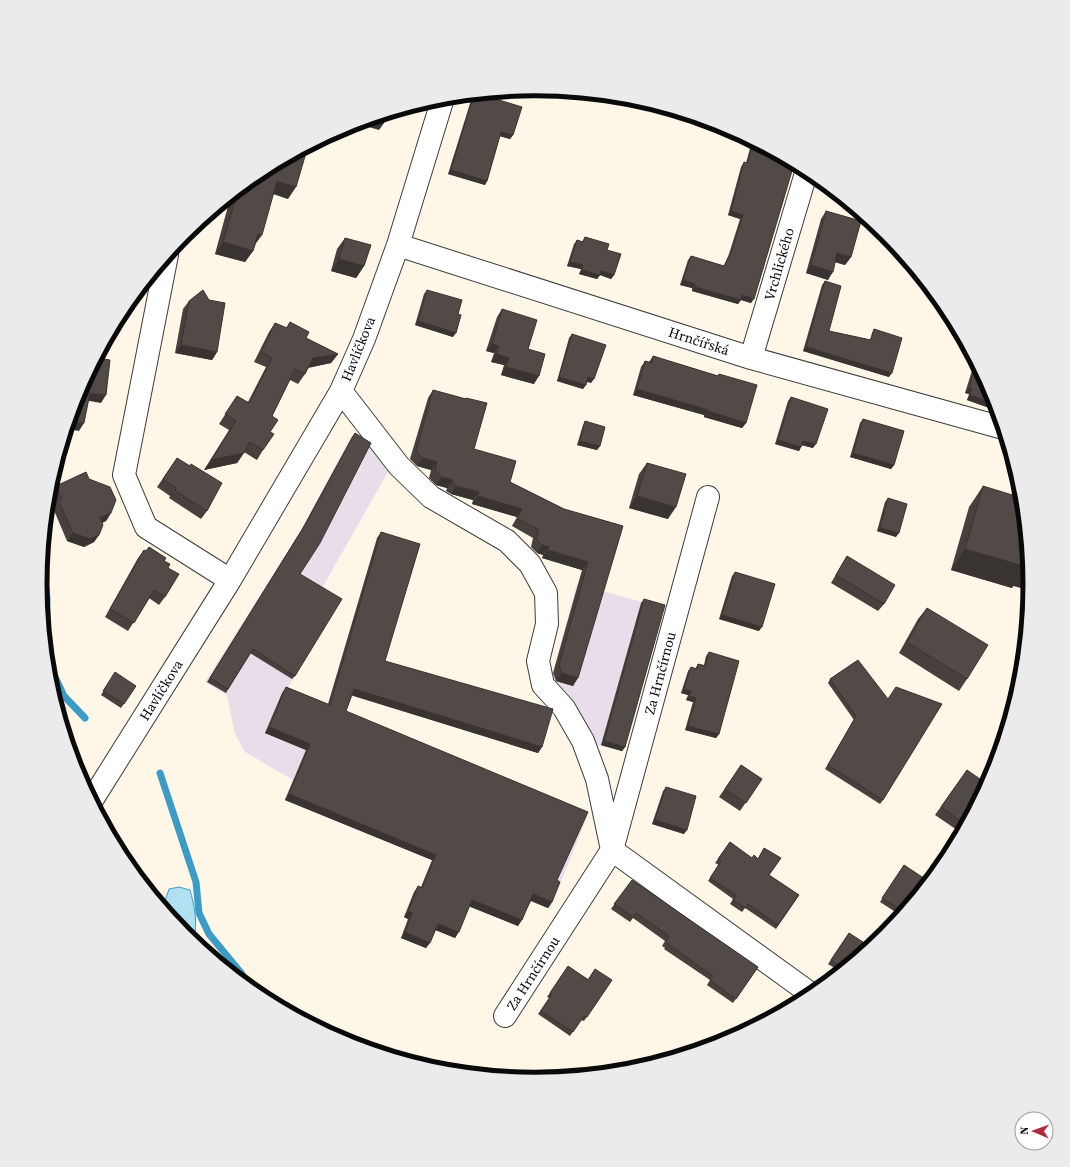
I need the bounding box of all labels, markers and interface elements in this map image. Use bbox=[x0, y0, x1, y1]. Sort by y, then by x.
street label: Vrchlického bbox=[759, 225, 799, 303]
street label: Havlíčkova bbox=[336, 313, 380, 384]
street label: Hrnčířská bbox=[666, 322, 733, 361]
street label: Za Hrnčírnou bbox=[639, 630, 681, 716]
street label: Havlíčkova bbox=[134, 655, 188, 724]
street label: Za Hrnčírnou bbox=[502, 932, 564, 1014]
north arrow bbox=[1014, 1111, 1054, 1151]
text: N bbox=[1017, 1126, 1032, 1135]

